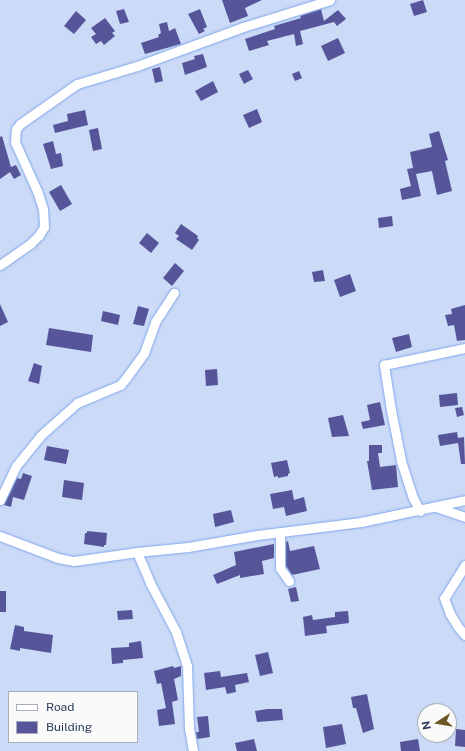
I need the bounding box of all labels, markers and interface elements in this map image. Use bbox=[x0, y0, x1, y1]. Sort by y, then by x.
legend bbox=[8, 691, 138, 743]
text: Road bbox=[46, 700, 74, 714]
north arrow bbox=[417, 703, 457, 743]
text: Building bbox=[46, 720, 92, 734]
text: N bbox=[419, 720, 433, 731]

